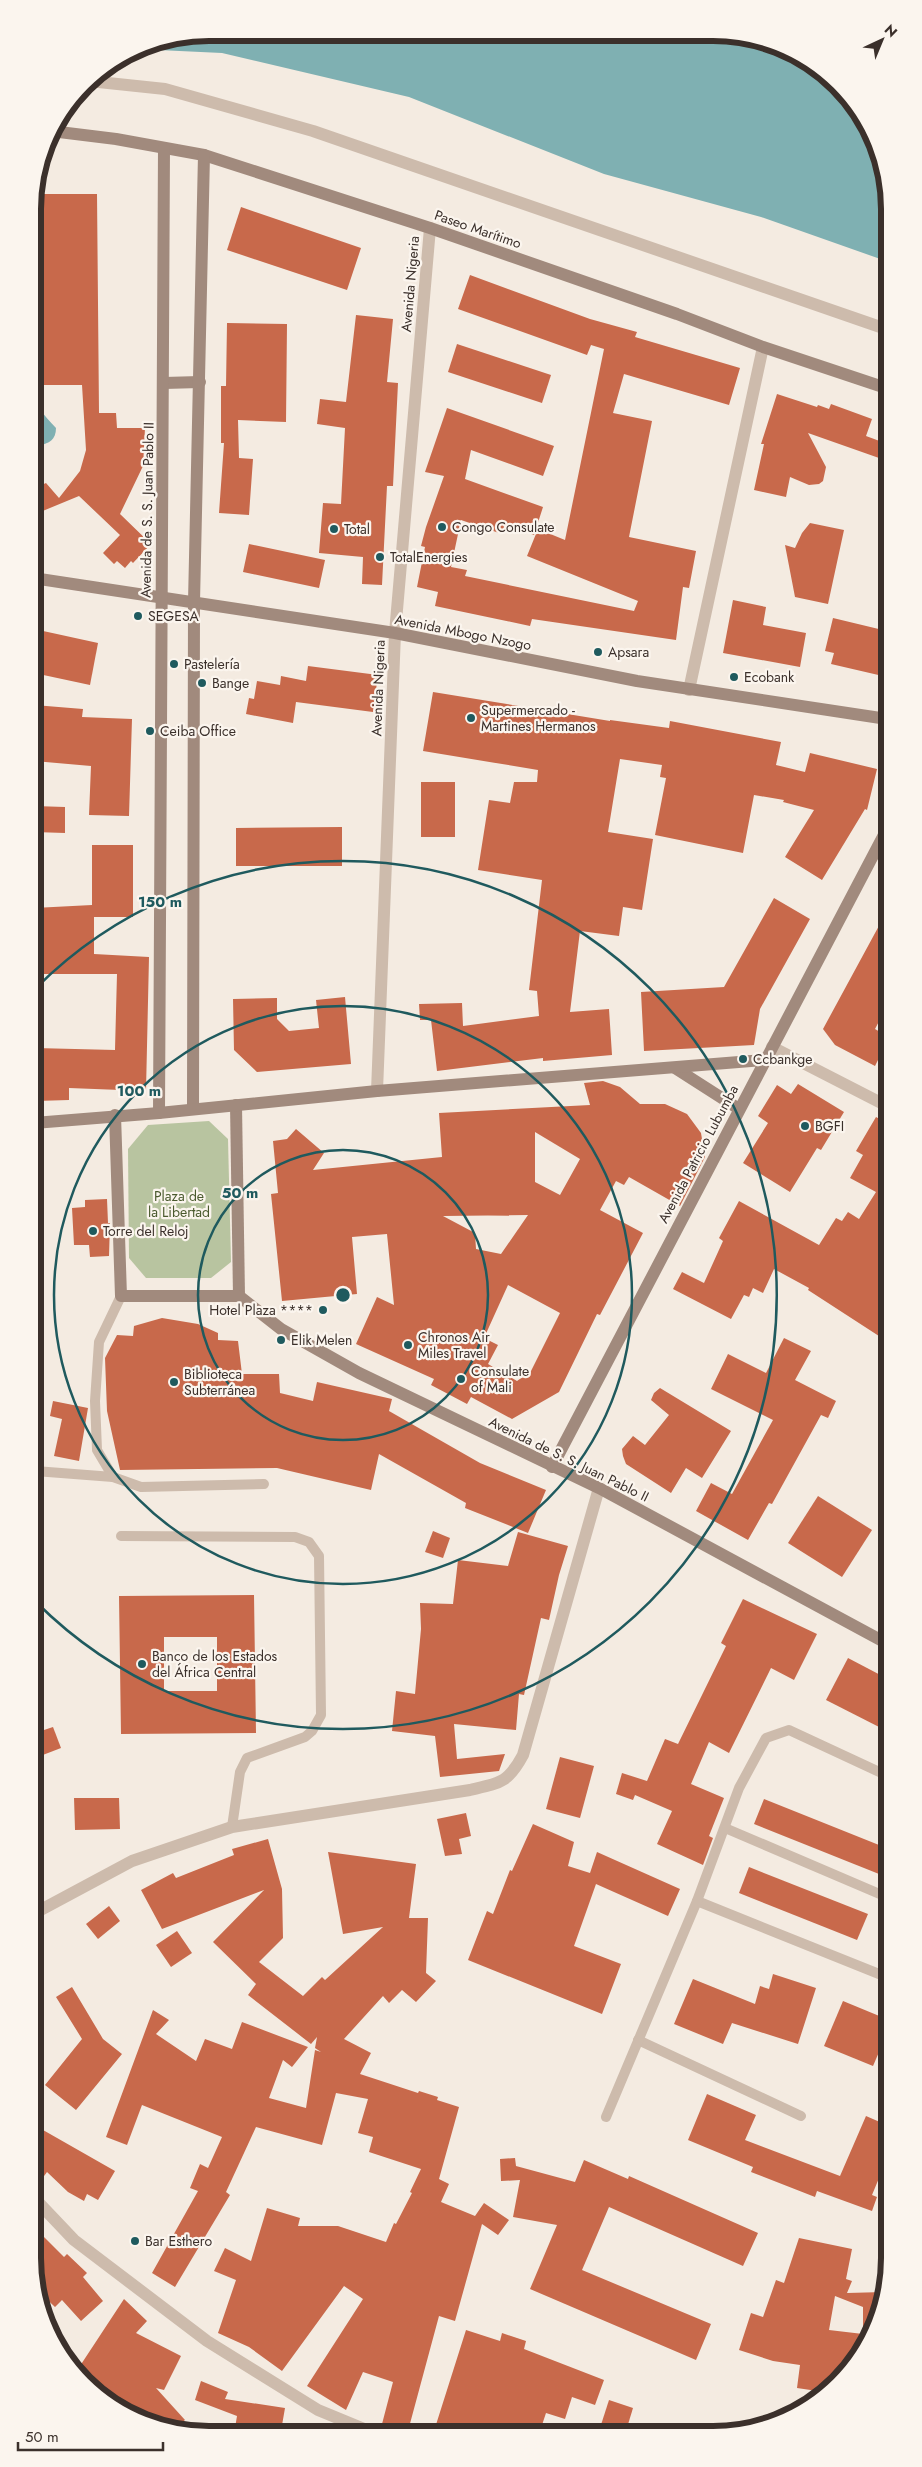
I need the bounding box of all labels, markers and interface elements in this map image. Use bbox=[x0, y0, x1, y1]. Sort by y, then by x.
north arrow bbox=[857, 15, 907, 65]
text: N bbox=[880, 20, 902, 42]
street label: Paseo Marítimo bbox=[432, 205, 524, 253]
street label: Avenida Nigeria bbox=[396, 235, 424, 333]
street label: Avenida de S. S. Juan Pablo II bbox=[135, 422, 159, 598]
place label: Congo Consulate bbox=[452, 517, 555, 537]
place label: Total bbox=[344, 519, 370, 539]
marker: Congo Consulate bbox=[436, 521, 448, 533]
marker: Total bbox=[328, 523, 340, 535]
place label: TotalEnergies bbox=[390, 547, 468, 567]
marker: TotalEnergies bbox=[374, 551, 386, 563]
place label: SEGESA bbox=[148, 606, 200, 626]
street label: Avenida Mbogo Nzogo bbox=[393, 609, 533, 655]
marker: SEGESA bbox=[132, 610, 144, 622]
street label: Avenida Nigeria bbox=[366, 639, 390, 737]
place label: Apsara bbox=[608, 642, 649, 662]
marker: Apsara bbox=[592, 646, 604, 658]
place label: Pastelería bbox=[184, 654, 240, 674]
marker: Pastelería bbox=[168, 658, 180, 670]
place label: Ecobank bbox=[744, 667, 795, 687]
marker: Ecobank bbox=[728, 671, 740, 683]
place label: Bange bbox=[212, 673, 249, 693]
marker: Bange bbox=[196, 677, 208, 689]
place label: Supermercado - Martines Hermanos bbox=[481, 700, 596, 736]
marker: Supermercado - Martines Hermanos bbox=[465, 712, 477, 724]
place label: Ceiba Office bbox=[160, 721, 236, 741]
marker: Ceiba Office bbox=[144, 725, 156, 737]
text: 150 m bbox=[138, 891, 182, 913]
place label: Ccbankge bbox=[753, 1049, 813, 1069]
marker: Ccbankge bbox=[737, 1053, 749, 1065]
text: 100 m bbox=[117, 1080, 161, 1102]
street label: Avenida Patricio Lubumba bbox=[653, 1081, 743, 1227]
place label: BGFI bbox=[815, 1116, 844, 1136]
marker: BGFI bbox=[799, 1120, 811, 1132]
text: 50 m bbox=[222, 1182, 258, 1204]
park label: Plaza de la Libertad bbox=[148, 1186, 210, 1222]
place label: Torre del Reloj bbox=[103, 1221, 189, 1241]
marker: Torre del Reloj bbox=[87, 1225, 99, 1237]
centre of rings bbox=[334, 1286, 352, 1304]
place label: Hotel Plaza **** bbox=[209, 1300, 313, 1320]
marker: Hotel Plaza **** bbox=[317, 1304, 329, 1316]
place label: Chronos Air Miles Travel bbox=[418, 1327, 490, 1363]
place label: Elik Melen bbox=[291, 1330, 352, 1350]
marker: Elik Melen bbox=[275, 1334, 287, 1346]
marker: Chronos Air Miles Travel bbox=[402, 1339, 414, 1351]
place label: Consulate of Mali bbox=[471, 1361, 529, 1397]
place label: Biblioteca Subterránea bbox=[184, 1364, 255, 1400]
marker: Consulate of Mali bbox=[455, 1373, 467, 1385]
marker: Biblioteca Subterránea bbox=[168, 1376, 180, 1388]
street label: Avenida de S. S. Juan Pablo II bbox=[486, 1411, 652, 1507]
place label: Banco de los Estados del África Central bbox=[152, 1646, 278, 1682]
marker: Banco de los Estados del África Central bbox=[136, 1658, 148, 1670]
place label: Bar Esthero bbox=[145, 2231, 212, 2251]
marker: Bar Esthero bbox=[129, 2235, 141, 2247]
scale bar bbox=[18, 2420, 162, 2452]
text: 50 m bbox=[25, 2426, 59, 2448]

